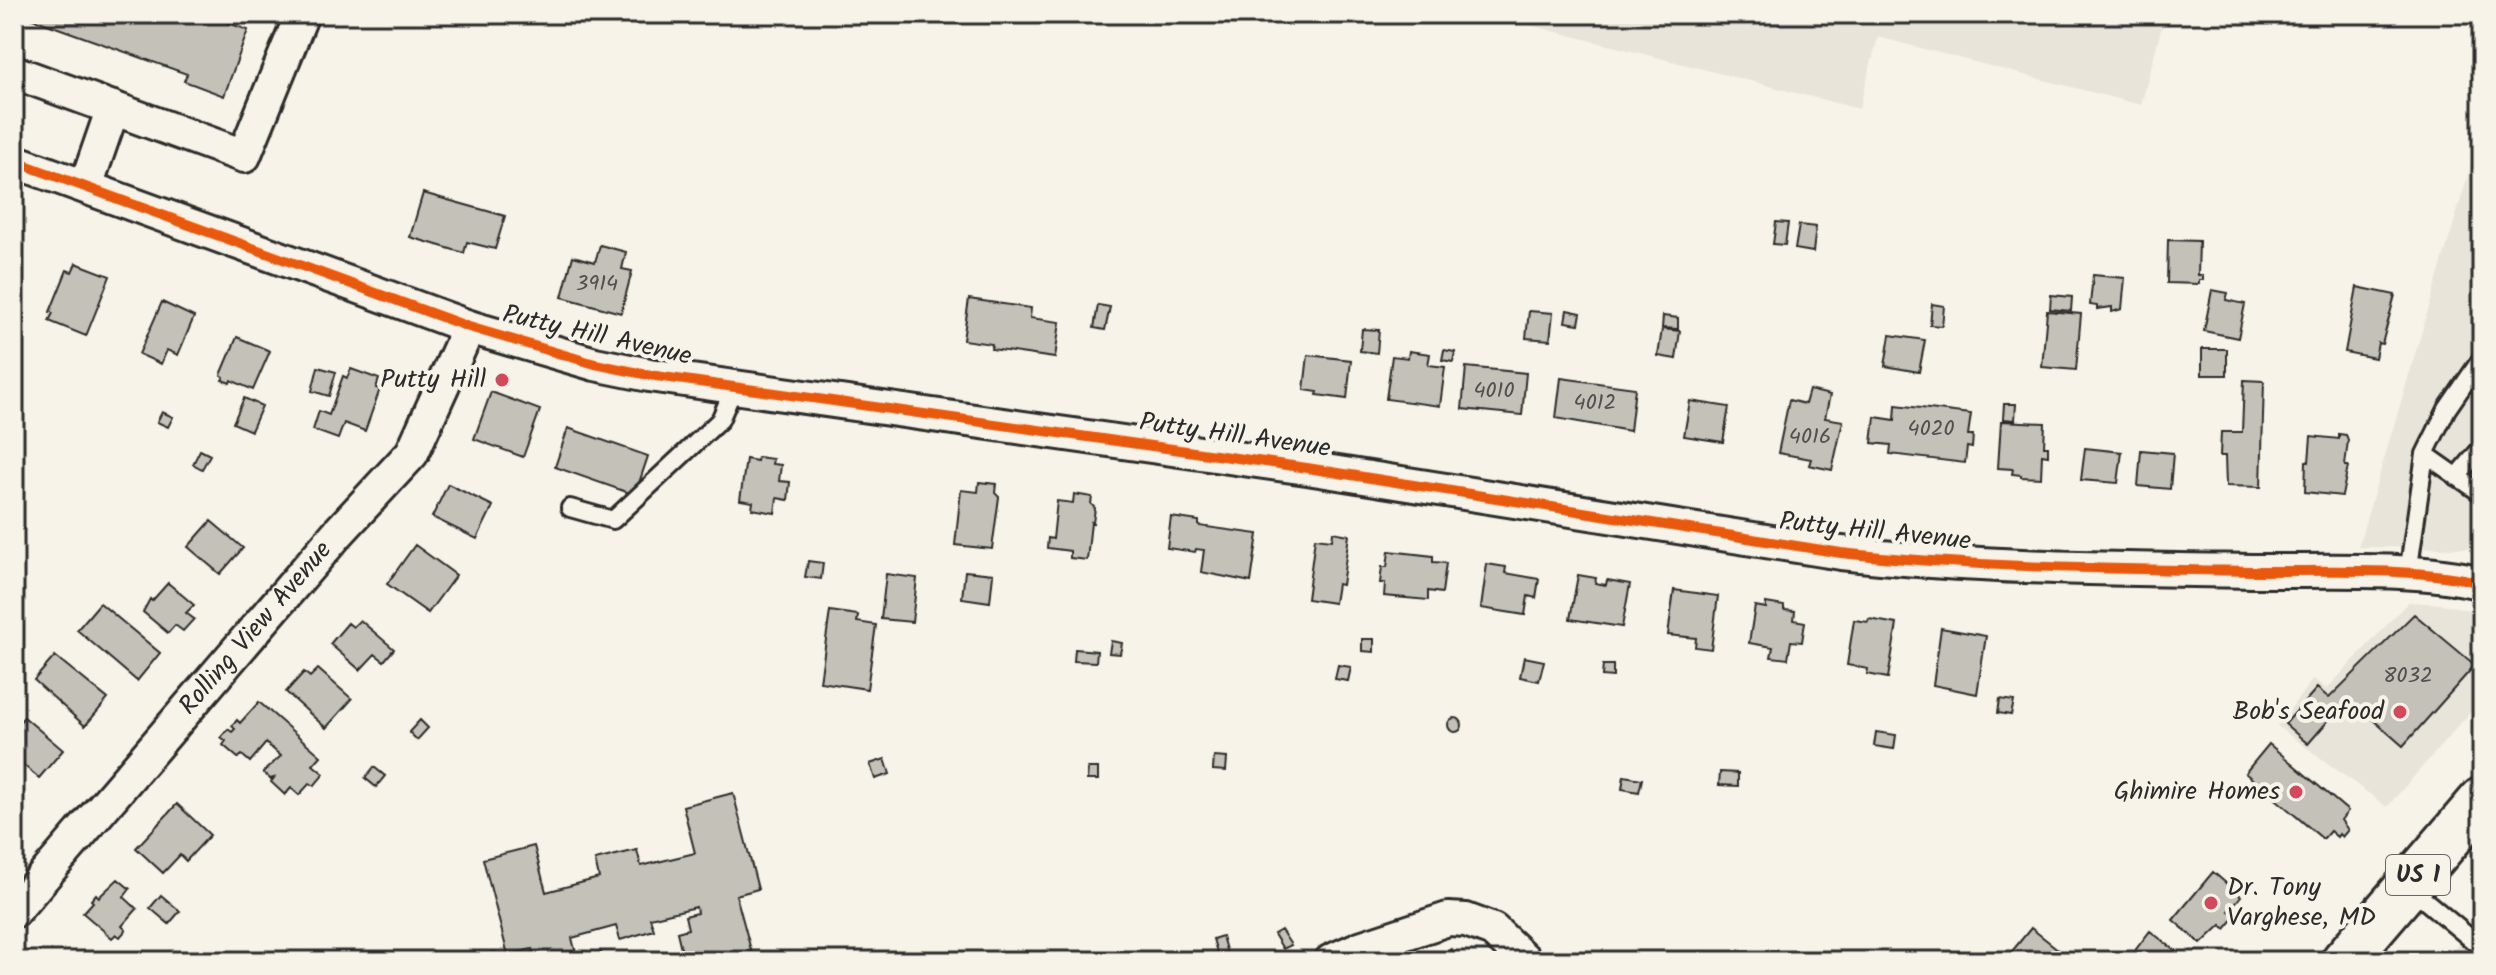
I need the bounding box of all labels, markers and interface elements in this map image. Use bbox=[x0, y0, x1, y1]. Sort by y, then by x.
house number: 3914 bbox=[576, 267, 618, 302]
street label: Putty Hill Avenue bbox=[498, 294, 696, 378]
place label: Putty Hill bbox=[380, 359, 486, 401]
marker: Putty Hill bbox=[493, 371, 511, 389]
house number: 4010 bbox=[1473, 374, 1515, 409]
house number: 4012 bbox=[1574, 386, 1616, 421]
street label: Putty Hill Avenue bbox=[1137, 402, 1334, 470]
house number: 4020 bbox=[1908, 412, 1954, 447]
house number: 4016 bbox=[1789, 420, 1831, 455]
street label: Putty Hill Avenue bbox=[1777, 501, 1973, 563]
street label: Rolling View Avenue bbox=[169, 531, 343, 725]
house number: 8032 bbox=[2383, 659, 2433, 694]
place label: Bob's Seafood bbox=[2233, 691, 2385, 733]
marker: Bob's Seafood bbox=[2391, 703, 2409, 721]
place label: Ghimire Homes bbox=[2114, 771, 2280, 813]
marker: Ghimire Homes bbox=[2287, 783, 2305, 801]
road number: US 1 bbox=[2386, 855, 2450, 895]
place label: Dr. Tony Varghese, MD bbox=[2227, 867, 2376, 939]
marker: Dr. Tony Varghese, MD bbox=[2202, 894, 2220, 912]

